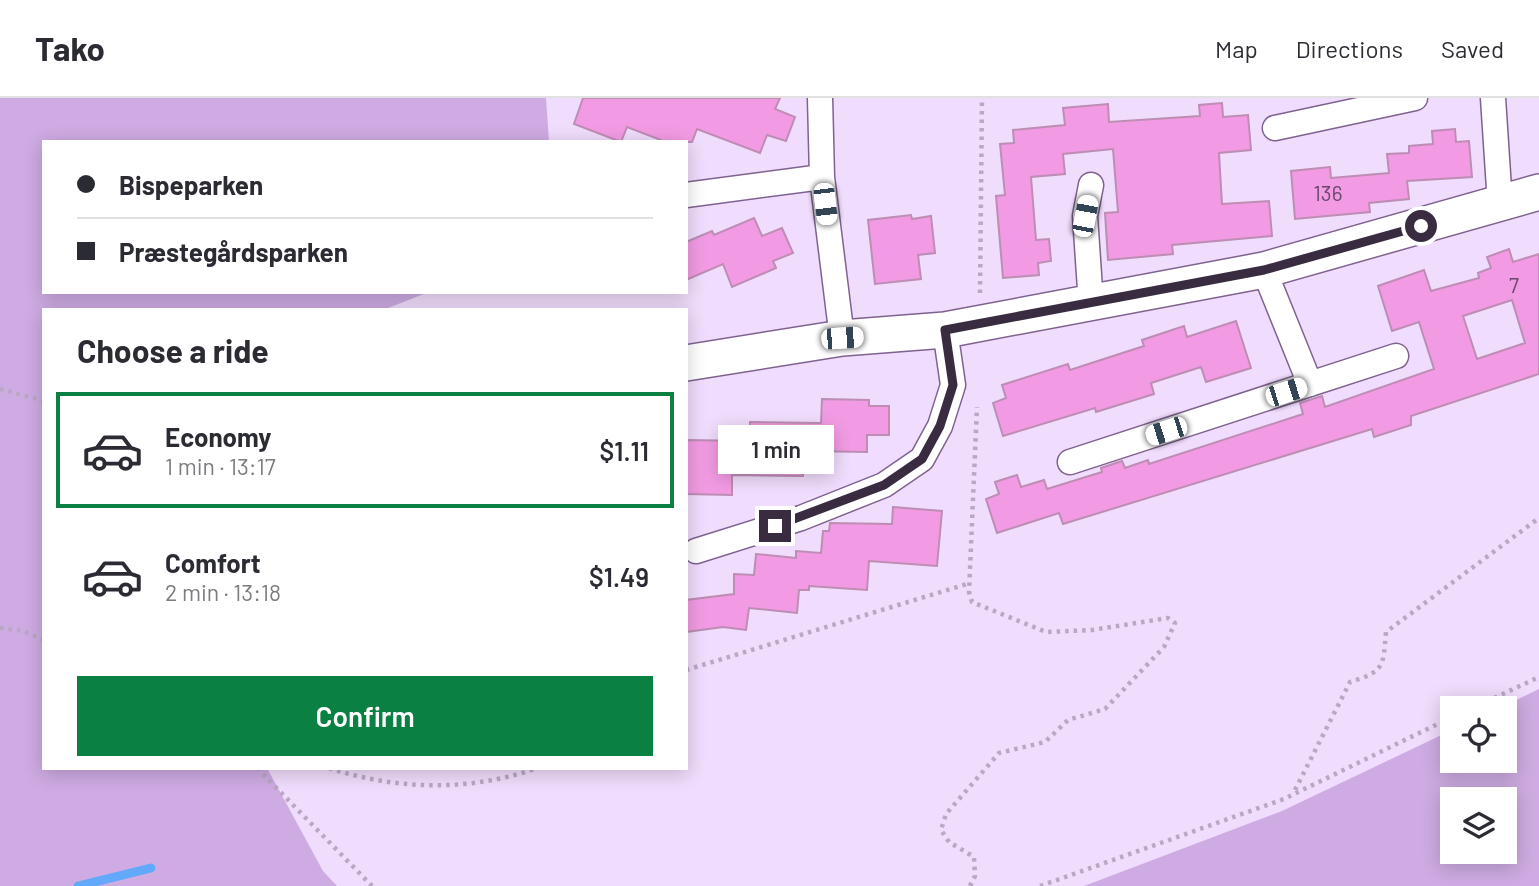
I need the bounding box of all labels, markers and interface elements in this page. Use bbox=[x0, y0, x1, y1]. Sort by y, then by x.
text: Tako bbox=[35, 28, 105, 68]
text: Map bbox=[1215, 34, 1258, 63]
text: Directions bbox=[1296, 34, 1403, 63]
text: Saved bbox=[1441, 34, 1504, 63]
text: Bispeparken bbox=[119, 169, 263, 200]
house number: 136 bbox=[1314, 180, 1342, 205]
car bbox=[813, 182, 838, 226]
car bbox=[1071, 193, 1100, 239]
route start bbox=[1405, 210, 1437, 242]
text: Præstegårdsparken bbox=[119, 236, 348, 267]
house number: 7 bbox=[1509, 272, 1519, 297]
car bbox=[821, 326, 864, 350]
text: Choose a ride bbox=[77, 331, 269, 369]
car bbox=[1263, 376, 1310, 408]
car bbox=[1143, 415, 1190, 447]
icon: car bbox=[81, 419, 144, 482]
text: Economy bbox=[165, 421, 271, 452]
callout: 1 min bbox=[717, 424, 833, 474]
text: $1.11 bbox=[599, 435, 649, 466]
text: 1 min bbox=[751, 435, 801, 463]
text: 1 min · 13:17 bbox=[165, 452, 276, 480]
route end bbox=[759, 510, 791, 542]
icon: car bbox=[81, 545, 144, 608]
text: Comfort bbox=[165, 547, 261, 578]
text: $1.49 bbox=[589, 561, 649, 592]
text: 2 min · 13:18 bbox=[165, 578, 281, 606]
button: Confirm bbox=[77, 676, 653, 756]
map controls bbox=[1440, 696, 1517, 864]
button: locate bbox=[1440, 696, 1517, 773]
button: layers bbox=[1440, 787, 1517, 864]

